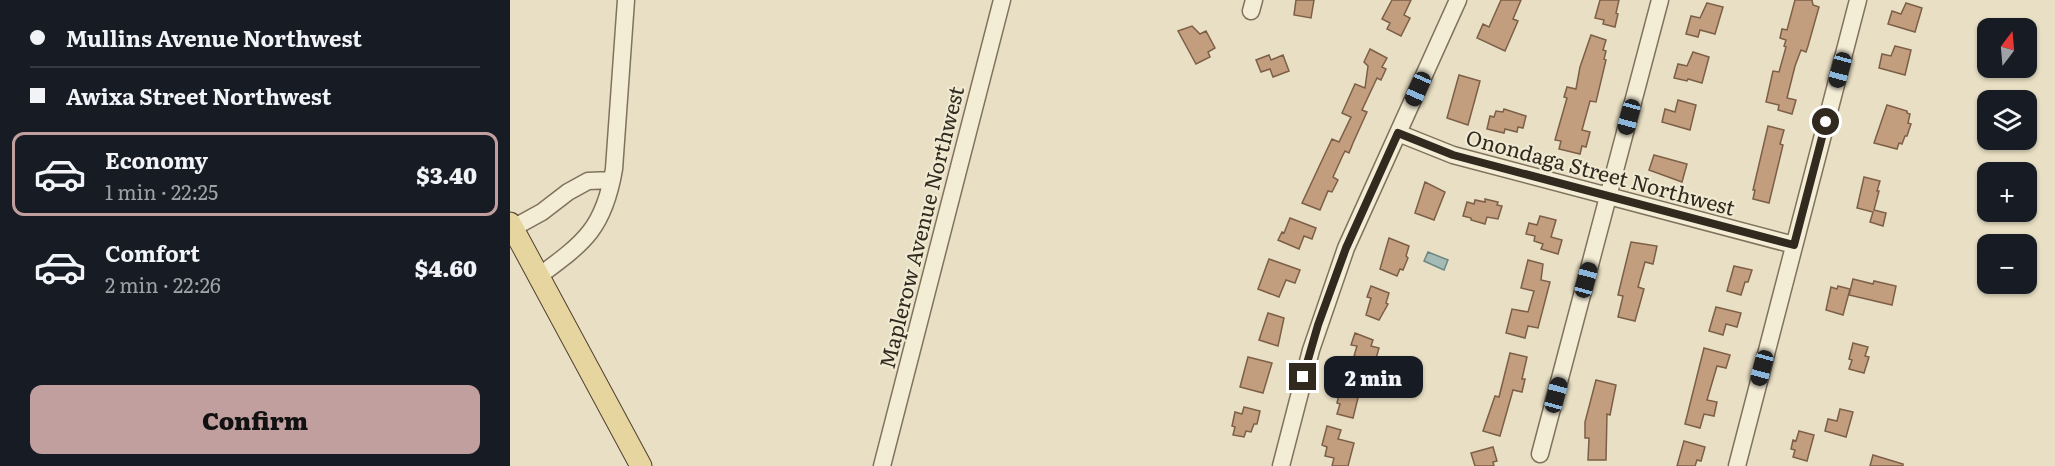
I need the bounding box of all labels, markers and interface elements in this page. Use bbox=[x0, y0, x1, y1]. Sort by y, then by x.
north arrow bbox=[1977, 18, 2037, 78]
map controls bbox=[1977, 18, 2037, 294]
text: Mullins Avenue Northwest bbox=[66, 21, 362, 54]
car bbox=[1827, 50, 1853, 90]
car bbox=[1402, 69, 1434, 109]
text: Awixa Street Northwest bbox=[66, 79, 331, 112]
street label: Maplerow Avenue Northwest bbox=[870, 82, 970, 372]
button: layers bbox=[1977, 90, 2037, 150]
car bbox=[1616, 97, 1642, 137]
route start bbox=[1812, 108, 1839, 135]
street label: Onondaga Street Northwest bbox=[1463, 120, 1739, 222]
text: Economy bbox=[105, 143, 208, 176]
icon: car bbox=[33, 147, 87, 201]
text: $3.40 bbox=[416, 158, 477, 191]
button: + bbox=[1977, 162, 2037, 222]
text: 1 min · 22:25 bbox=[105, 176, 218, 206]
button: − bbox=[1977, 234, 2037, 294]
text: Comfort bbox=[105, 236, 200, 269]
icon: car bbox=[33, 240, 87, 294]
text: $4.60 bbox=[415, 251, 477, 284]
car bbox=[1573, 260, 1599, 300]
text: 2 min · 22:26 bbox=[105, 269, 221, 299]
car bbox=[1749, 348, 1775, 388]
callout: 2 min bbox=[1324, 356, 1423, 398]
text: 2 min bbox=[1345, 362, 1402, 392]
route end bbox=[1289, 363, 1316, 390]
car bbox=[1543, 375, 1569, 415]
button: Confirm bbox=[30, 385, 480, 454]

